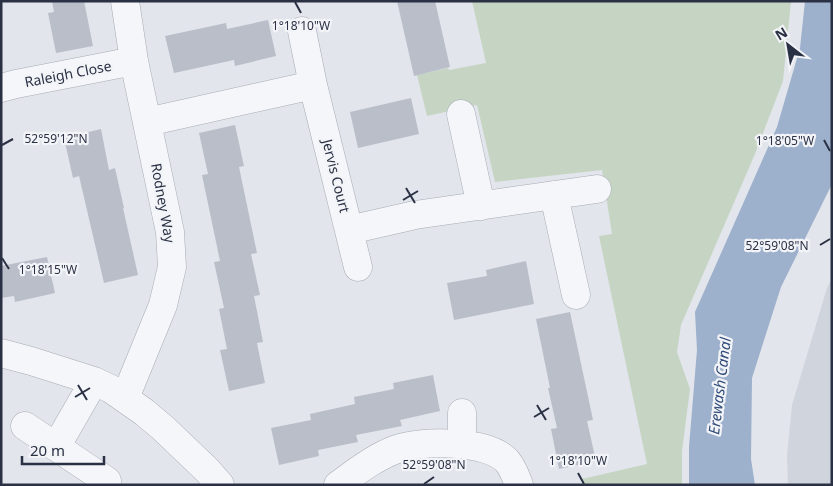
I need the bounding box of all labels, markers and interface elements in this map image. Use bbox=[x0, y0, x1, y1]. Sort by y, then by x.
text: 1°18'10"W bbox=[272, 17, 330, 34]
north arrow bbox=[763, 20, 813, 70]
text: N bbox=[771, 22, 791, 45]
street label: Raleigh Close bbox=[23, 56, 113, 91]
text: 52°59'12"N bbox=[24, 130, 88, 147]
text: 1°18'05"W bbox=[756, 132, 814, 149]
street label: Jervis Court bbox=[318, 135, 355, 215]
street label: Rodney Way bbox=[147, 162, 180, 245]
text: 52°59'08"N bbox=[745, 237, 809, 254]
text: 1°18'15"W bbox=[19, 261, 77, 278]
water label: Erewash Canal bbox=[703, 335, 735, 435]
scale bar bbox=[22, 434, 105, 466]
text: 20 m bbox=[30, 440, 65, 460]
text: 1°18'10"W bbox=[549, 452, 607, 469]
text: 52°59'08"N bbox=[402, 456, 466, 473]

